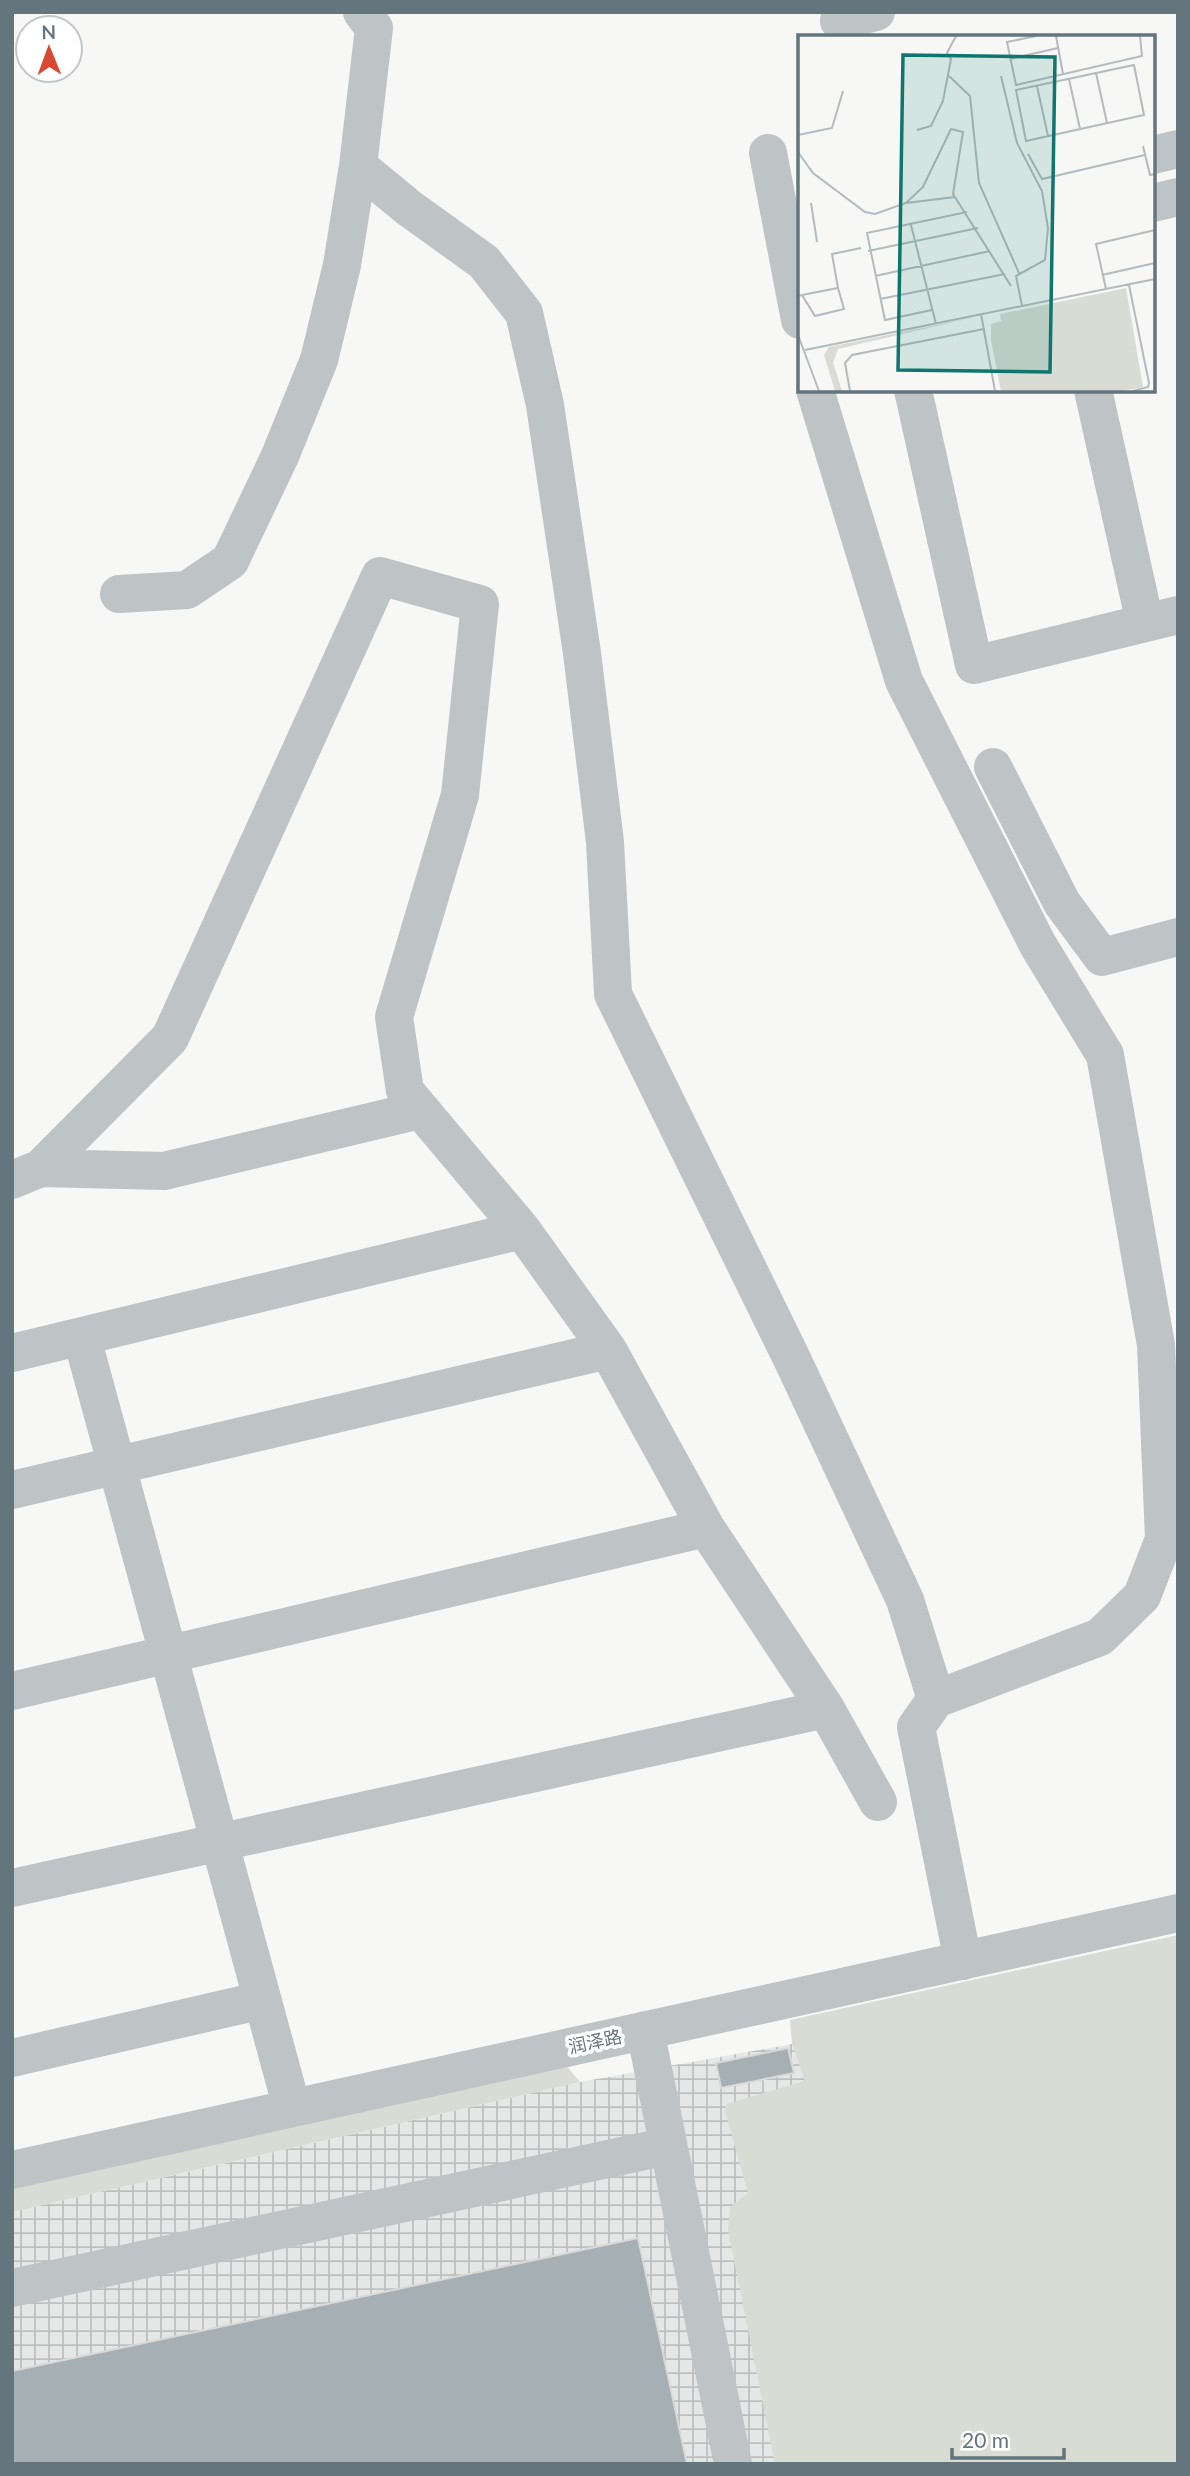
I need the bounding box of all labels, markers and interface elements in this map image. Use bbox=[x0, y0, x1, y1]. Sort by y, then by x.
north arrow bbox=[14, 14, 84, 84]
text: N bbox=[41, 20, 56, 43]
inset map bbox=[798, 35, 1155, 392]
street label: 润泽路 bbox=[566, 2025, 624, 2057]
scale bar bbox=[952, 2416, 1064, 2460]
text: 20 m bbox=[962, 2427, 1009, 2452]

